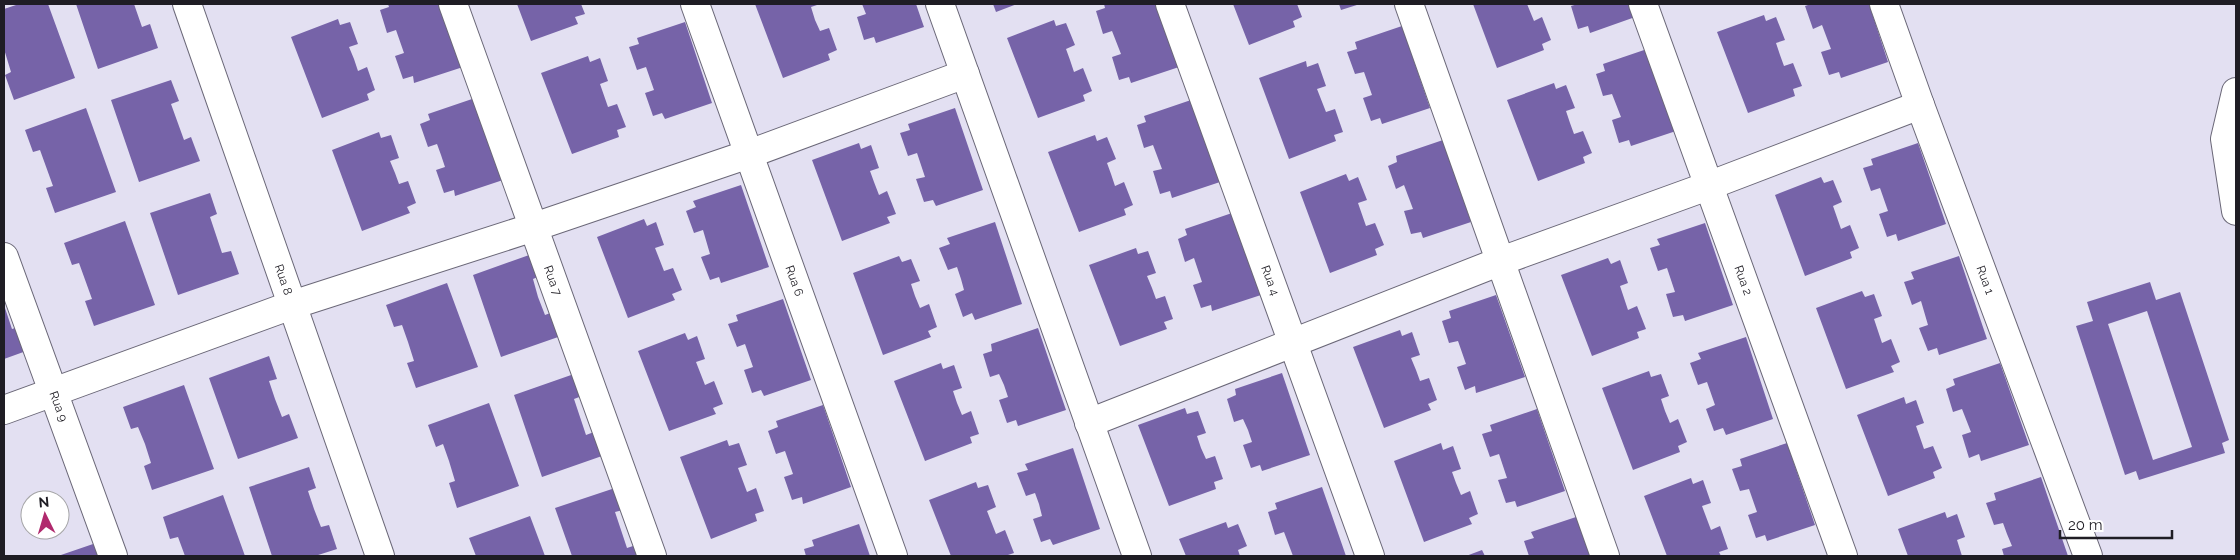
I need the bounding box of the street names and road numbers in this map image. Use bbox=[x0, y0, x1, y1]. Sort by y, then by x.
street label: Rua 8 bbox=[272, 262, 295, 297]
street label: Rua 6 bbox=[782, 263, 806, 298]
street label: Rua 4 bbox=[1258, 263, 1282, 298]
street label: Rua 7 bbox=[541, 264, 565, 298]
street label: Rua 2 bbox=[1731, 264, 1755, 297]
street label: Rua 1 bbox=[1973, 264, 1997, 296]
street label: Rua 9 bbox=[46, 389, 70, 424]

